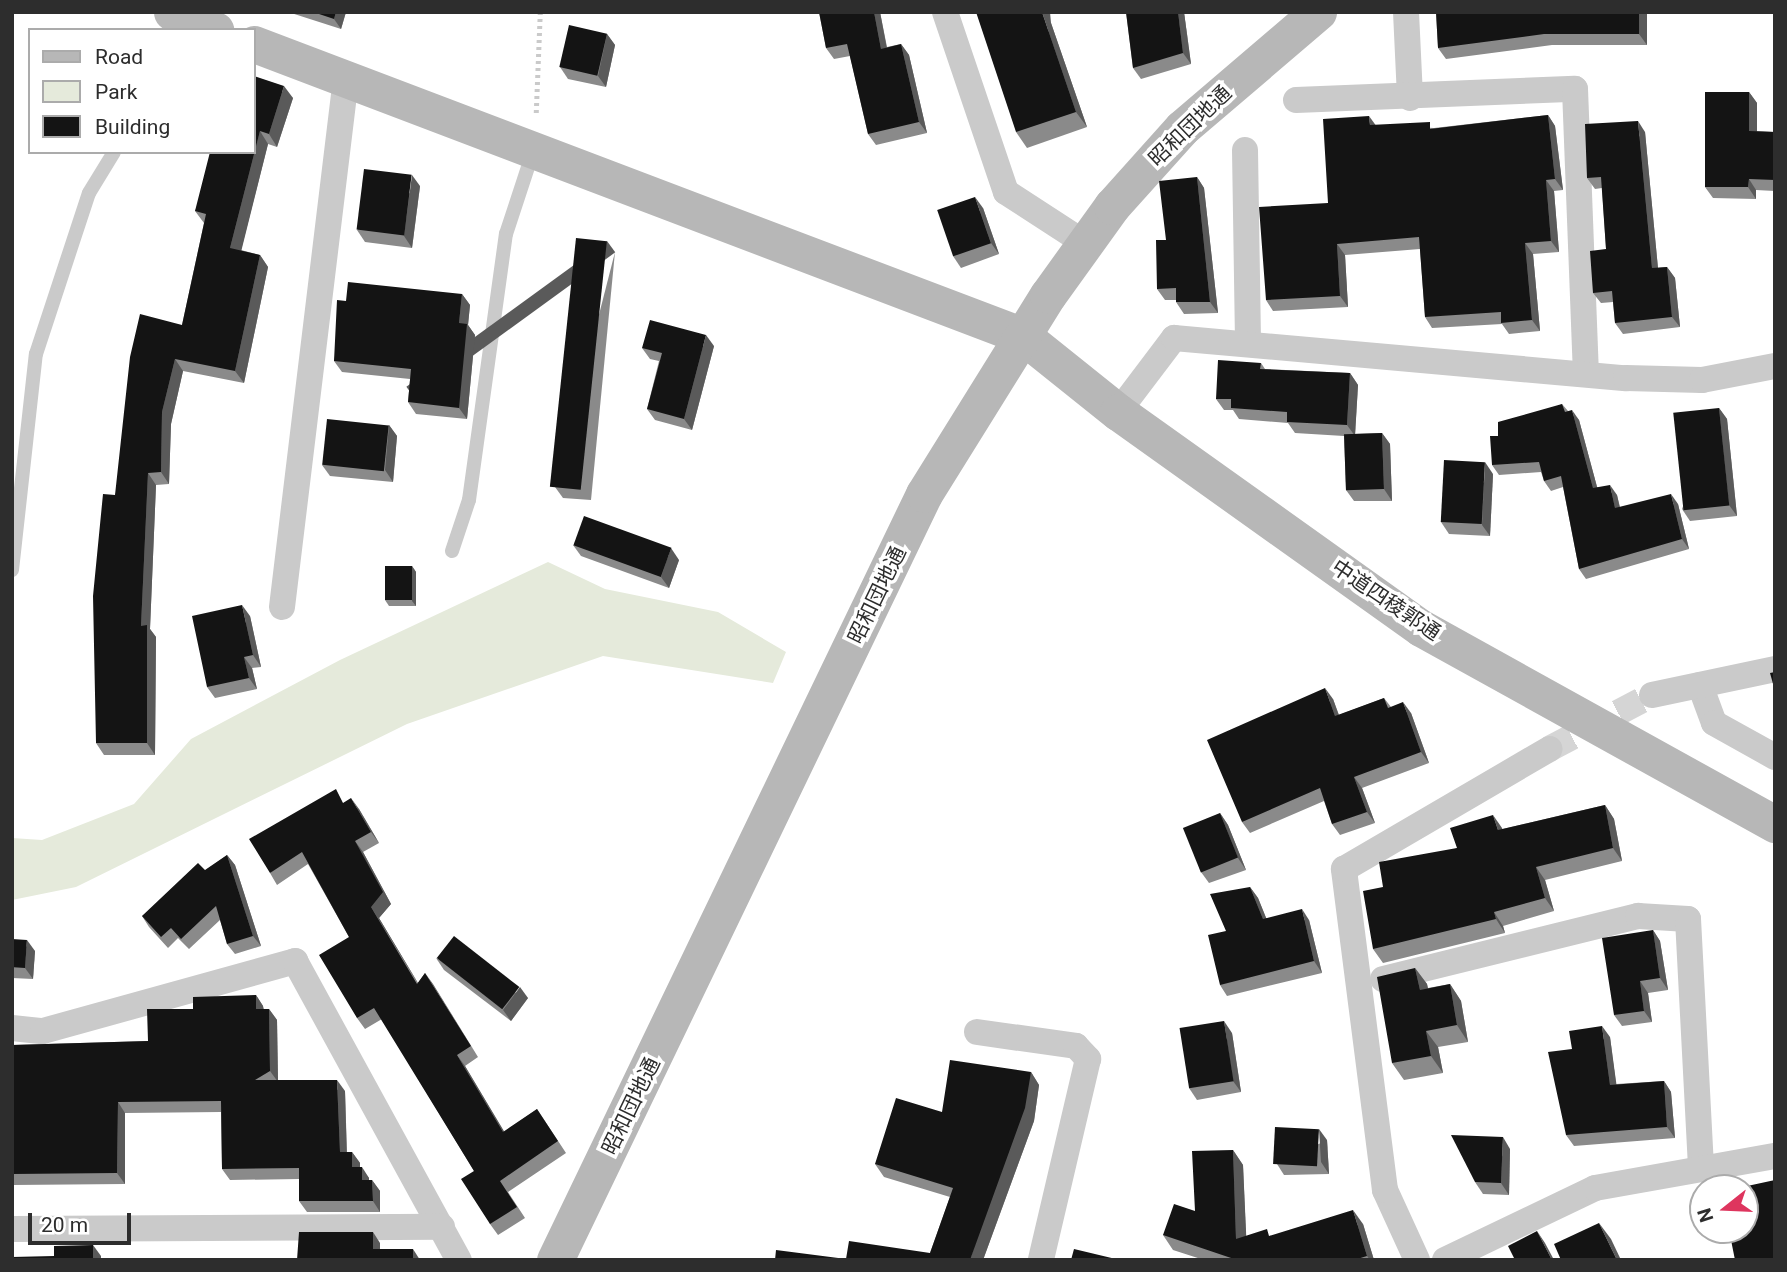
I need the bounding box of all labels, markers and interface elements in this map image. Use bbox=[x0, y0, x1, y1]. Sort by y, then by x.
legend bbox=[28, 28, 256, 154]
text: Road bbox=[95, 45, 143, 69]
text: Park bbox=[95, 80, 137, 104]
street label: 昭和団地通 bbox=[1143, 80, 1237, 172]
text: Building bbox=[95, 115, 170, 139]
street label: 昭和団地通 bbox=[843, 542, 911, 648]
street label: 中道四稜郭通 bbox=[1327, 554, 1445, 646]
street label: 昭和団地通 bbox=[597, 1053, 665, 1159]
north arrow bbox=[1689, 1174, 1759, 1244]
scale bar bbox=[32, 1198, 135, 1242]
text: N bbox=[1692, 1205, 1718, 1225]
text: 20 m bbox=[41, 1213, 88, 1237]

